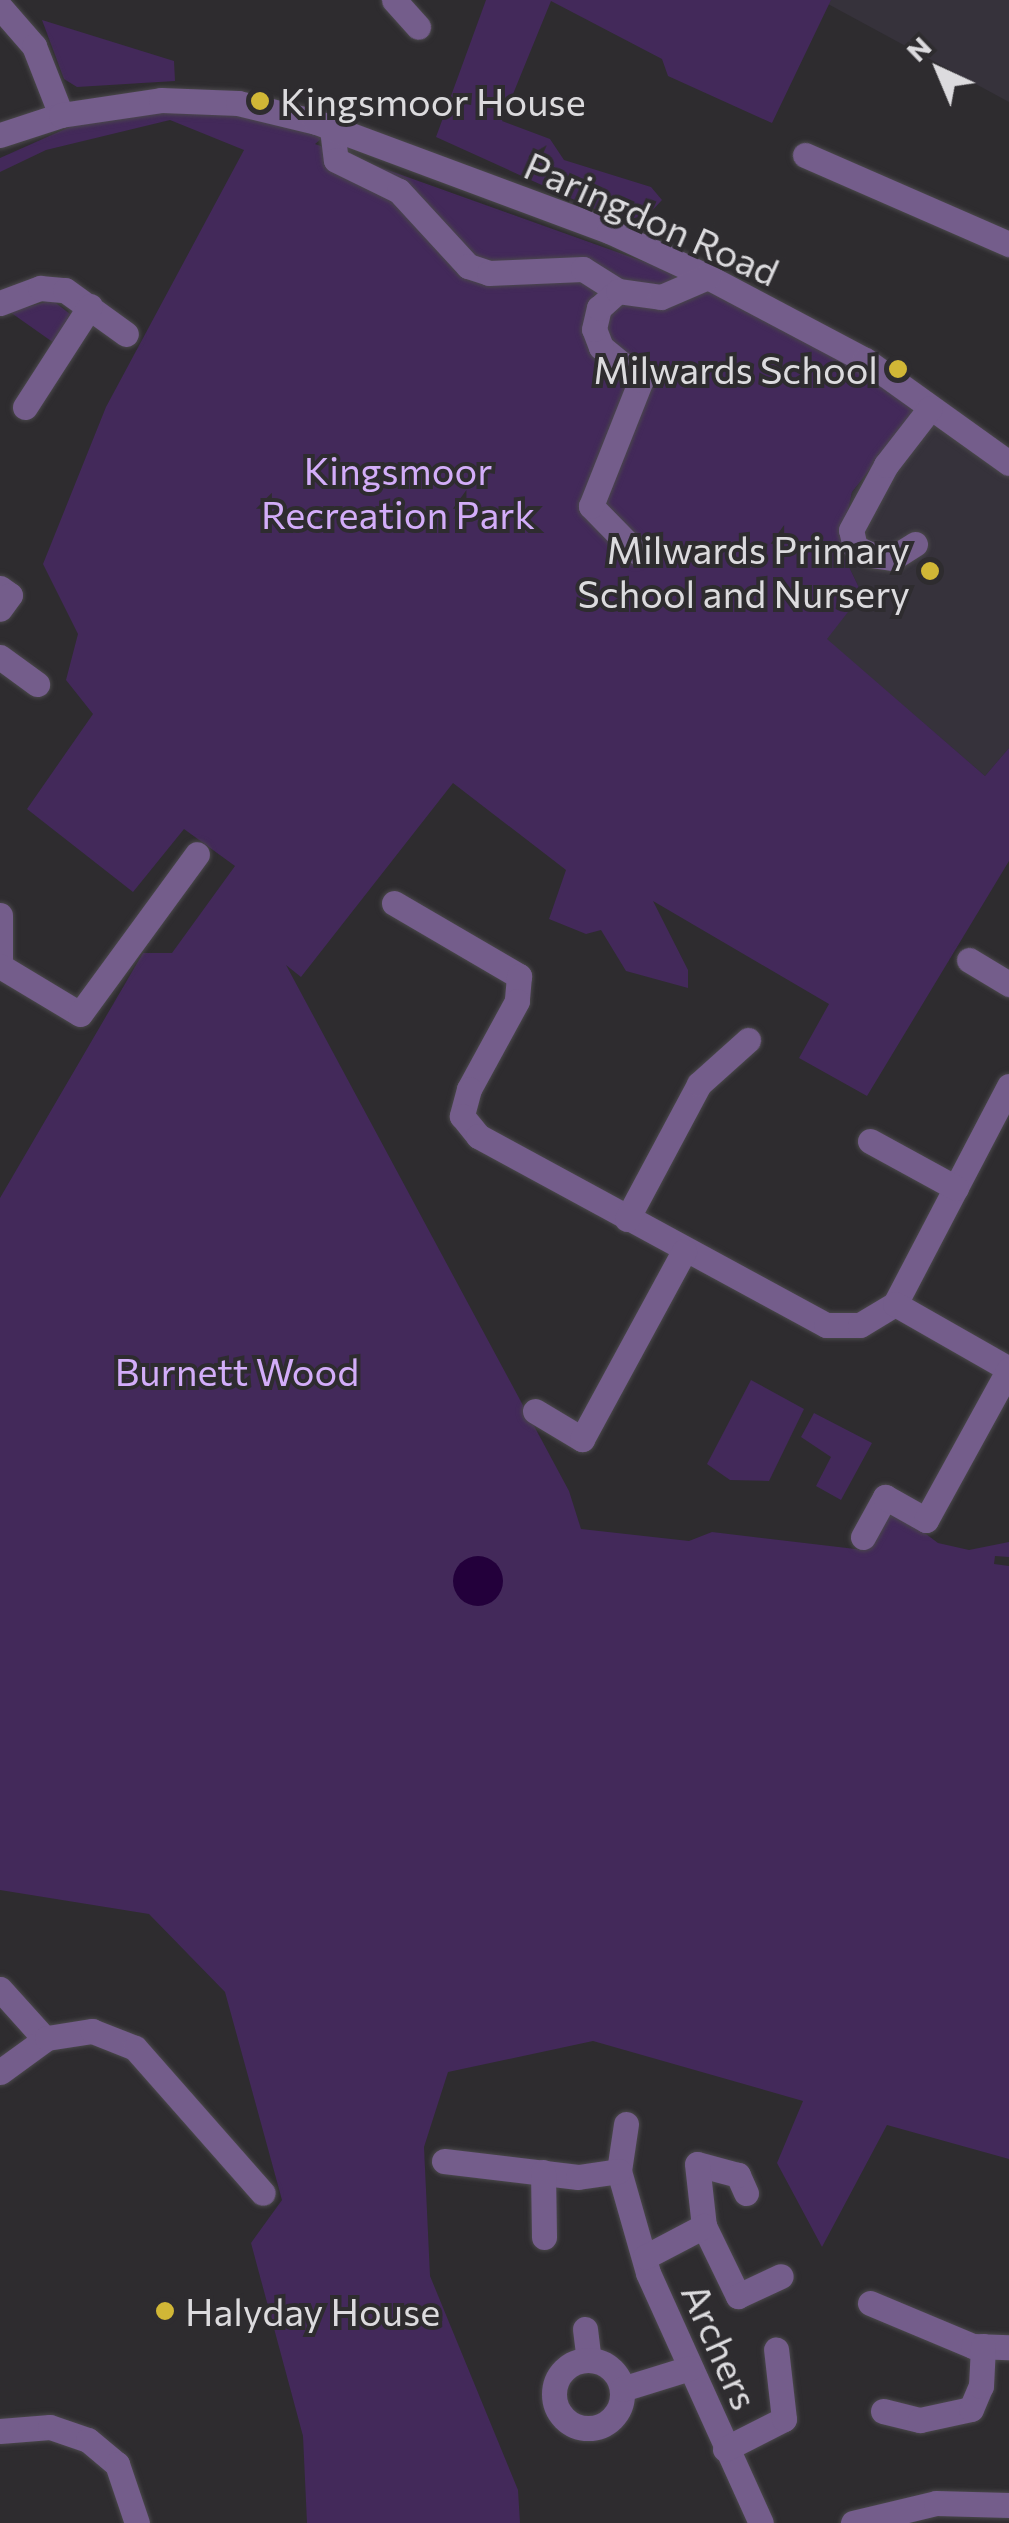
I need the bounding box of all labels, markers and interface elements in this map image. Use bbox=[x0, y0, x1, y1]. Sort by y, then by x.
north arrow bbox=[889, 20, 989, 120]
text: N bbox=[899, 29, 938, 68]
place label: Kingsmoor House bbox=[280, 78, 586, 124]
marker: Kingsmoor House bbox=[249, 90, 271, 112]
street label: Paringdon Road bbox=[518, 142, 786, 294]
place label: Milwards School bbox=[593, 346, 878, 392]
marker: Milwards School bbox=[887, 358, 909, 380]
park label: Kingsmoor Recreation Park bbox=[261, 447, 535, 536]
place label: Milwards Primary School and Nursery bbox=[577, 526, 910, 616]
marker: Milwards Primary School and Nursery bbox=[919, 560, 941, 582]
park label: Burnett Wood bbox=[115, 1348, 359, 1394]
street label: Archers bbox=[673, 2276, 769, 2416]
place label: Halyday House bbox=[185, 2288, 440, 2334]
marker: Halyday House bbox=[154, 2300, 176, 2322]

